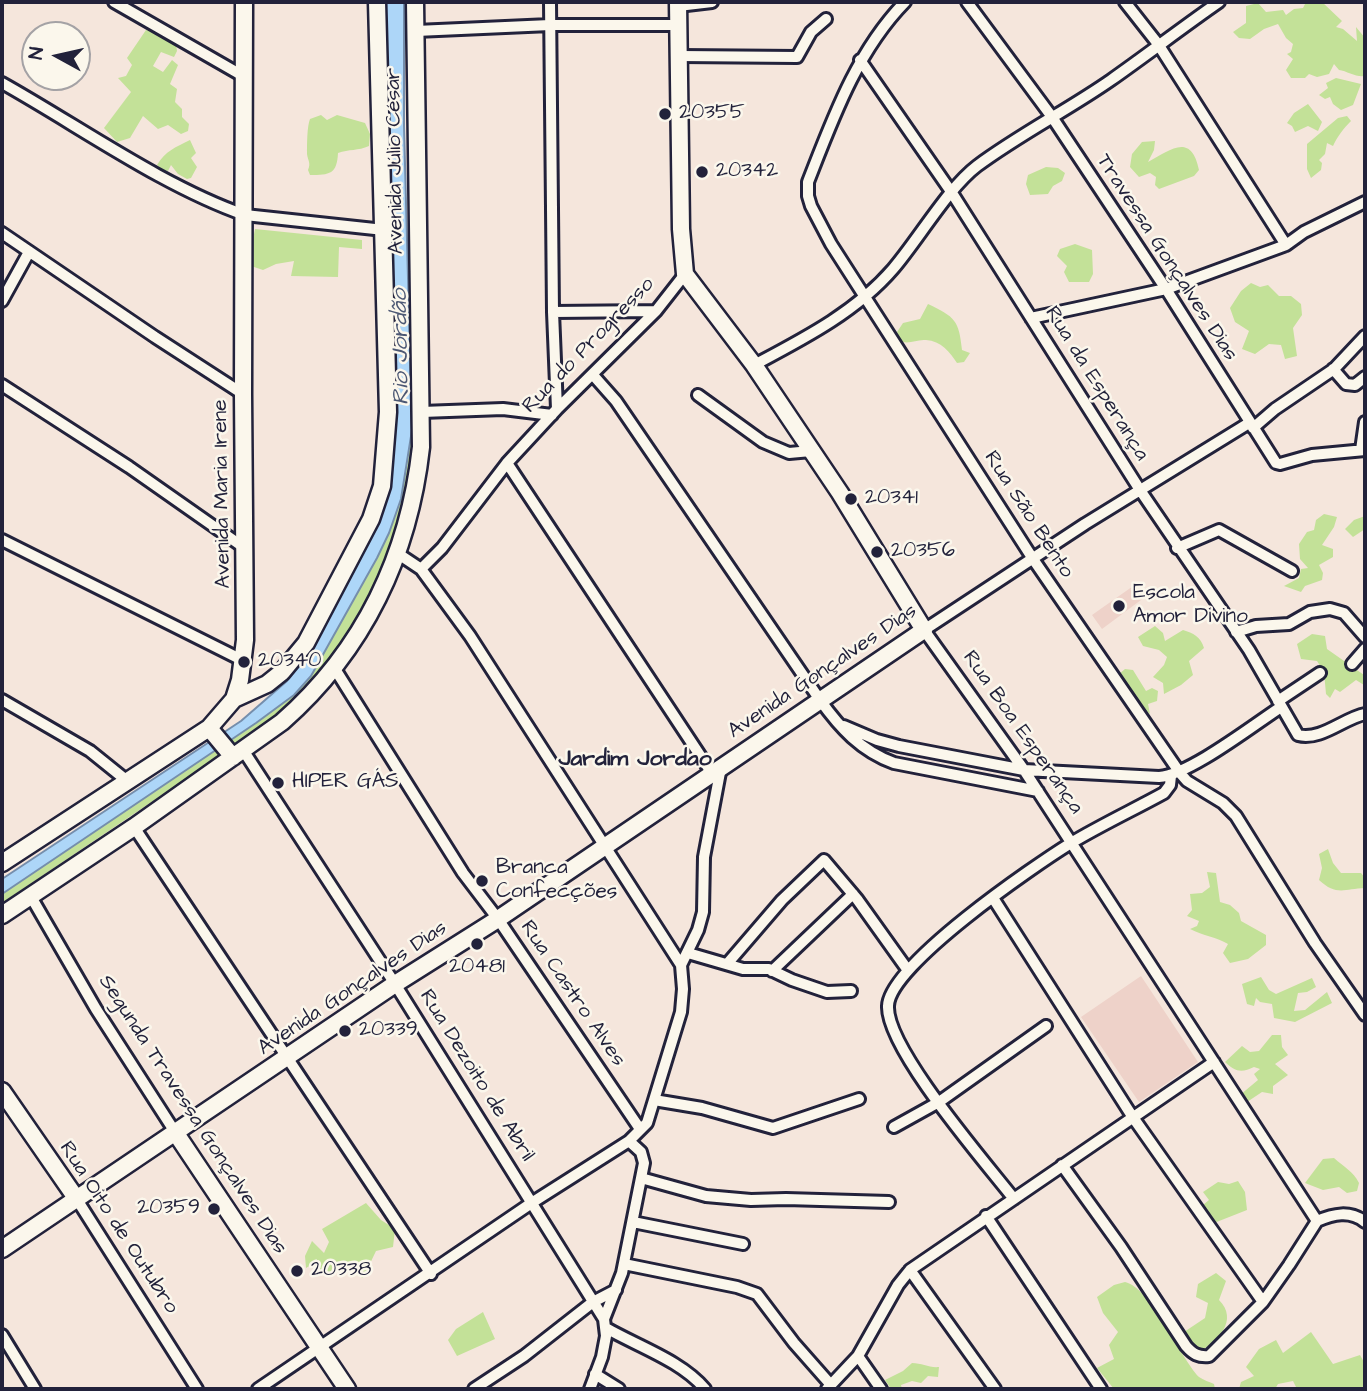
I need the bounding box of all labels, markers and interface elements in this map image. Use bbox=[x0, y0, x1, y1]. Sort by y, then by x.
north arrow bbox=[21, 21, 91, 91]
text: N bbox=[22, 46, 51, 61]
street label: Avenida Júlio César bbox=[382, 67, 410, 255]
place label: 20355 bbox=[679, 101, 745, 127]
marker: 20355 bbox=[657, 106, 673, 122]
street label: Travessa Gonçalves Dias bbox=[1090, 150, 1242, 366]
place label: 20342 bbox=[716, 159, 778, 185]
marker: 20342 bbox=[694, 164, 710, 180]
street label: Rua do Progresso bbox=[518, 273, 660, 419]
water label: Rio Jordão bbox=[387, 289, 417, 405]
street label: Rua da Esperança bbox=[1038, 302, 1154, 466]
street label: Avenida Maria Irene bbox=[209, 399, 237, 589]
street label: Rua São Bento bbox=[978, 447, 1078, 583]
place label: 20341 bbox=[865, 486, 918, 512]
marker: 20341 bbox=[843, 491, 859, 507]
place label: 20356 bbox=[891, 539, 955, 565]
marker: 20356 bbox=[869, 544, 885, 560]
place label: Escola Amor Divino bbox=[1133, 581, 1248, 631]
marker: Escola Amor Divino bbox=[1111, 598, 1127, 614]
street label: Avenida Gonçalves Dias bbox=[724, 599, 922, 745]
street label: Rua Boa Esperança bbox=[956, 647, 1088, 819]
place label: 20340 bbox=[258, 649, 321, 675]
marker: 20340 bbox=[236, 654, 252, 670]
district label: Jardim Jordao bbox=[558, 746, 712, 774]
place label: HIPER GÁS bbox=[292, 770, 399, 796]
marker: HIPER GÁS bbox=[270, 775, 286, 791]
place label: Branca Confecções bbox=[496, 856, 617, 906]
marker: Branca Confecções bbox=[474, 873, 490, 889]
street label: Avenida Gonçalves Dias bbox=[254, 916, 452, 1062]
street label: Rua Castro Alves bbox=[514, 916, 630, 1072]
marker: 20481 bbox=[469, 936, 485, 952]
place label: 20481 bbox=[449, 955, 505, 981]
street label: Segunda Travessa Gonçalves Dias bbox=[92, 971, 292, 1259]
street label: Rua Dezoito de Abril bbox=[413, 986, 539, 1166]
place label: 20339 bbox=[359, 1018, 418, 1044]
marker: 20339 bbox=[337, 1023, 353, 1039]
street label: Rua Oito de Outubro bbox=[53, 1137, 183, 1319]
place label: 20359 bbox=[137, 1196, 200, 1222]
marker: 20359 bbox=[206, 1201, 222, 1217]
place label: 20338 bbox=[311, 1258, 371, 1284]
marker: 20338 bbox=[289, 1263, 305, 1279]

